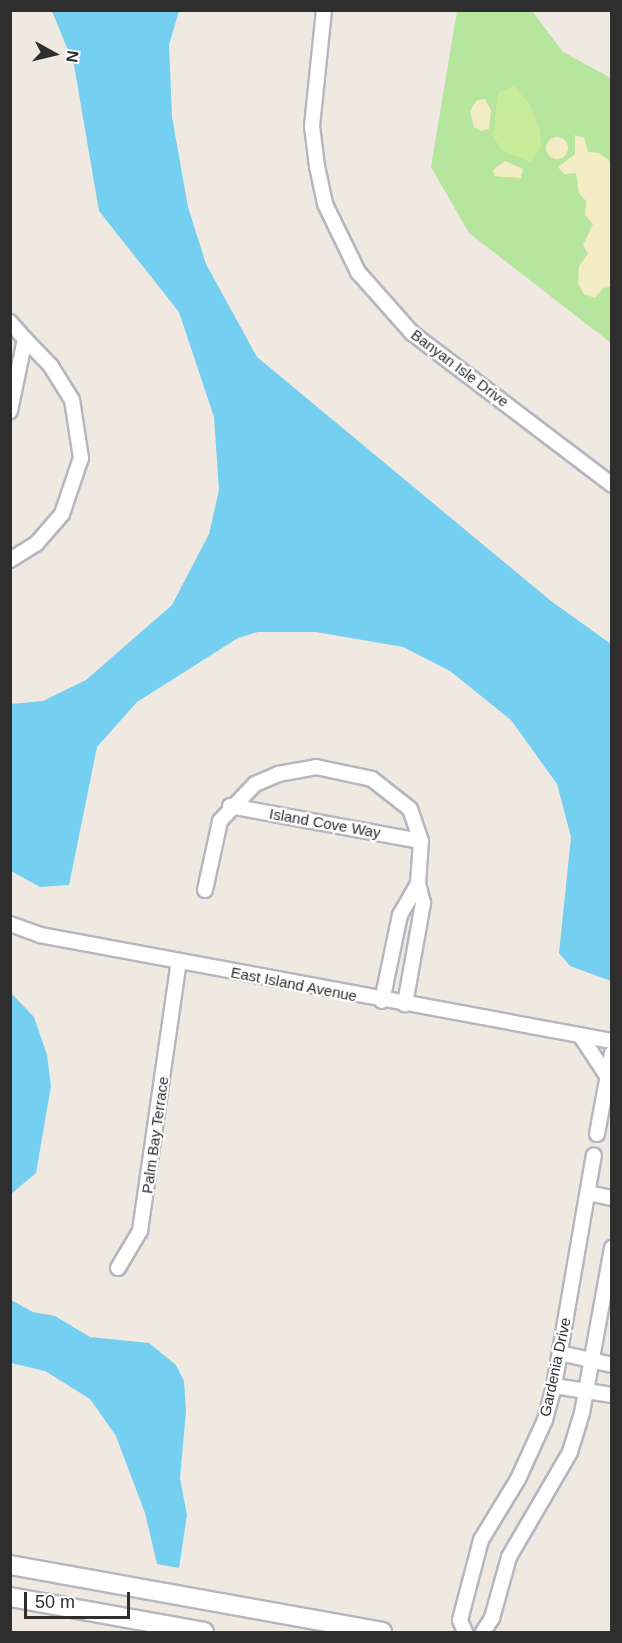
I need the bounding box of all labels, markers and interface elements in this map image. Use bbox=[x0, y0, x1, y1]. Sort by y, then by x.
north arrow bbox=[24, 24, 84, 84]
text: N bbox=[63, 50, 82, 63]
street label: Banyan Isle Drive bbox=[408, 325, 512, 411]
street label: Island Cove Way bbox=[268, 804, 382, 842]
street label: East Island Avenue bbox=[229, 963, 359, 1005]
street label: Palm Bay Terrace bbox=[138, 1075, 172, 1195]
street label: Gardenia Drive bbox=[536, 1316, 574, 1418]
scale bar bbox=[27, 1580, 134, 1618]
text: 50 m bbox=[35, 1592, 75, 1612]

